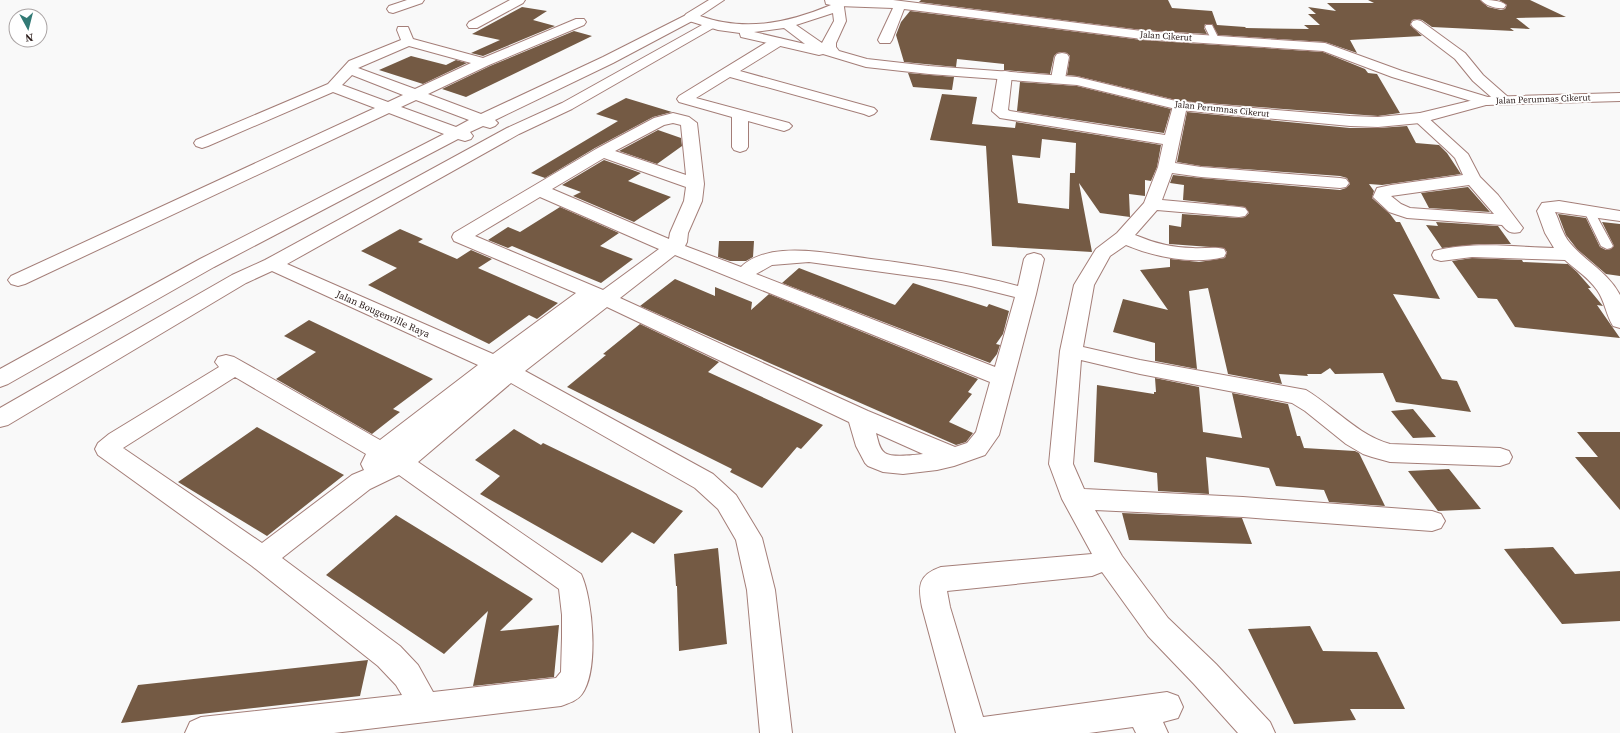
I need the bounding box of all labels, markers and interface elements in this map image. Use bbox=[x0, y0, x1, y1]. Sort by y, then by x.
north arrow bbox=[8, 8, 48, 48]
street label: Jalan Cikerut bbox=[1139, 28, 1192, 44]
text: N bbox=[24, 29, 34, 45]
street label: Jalan Perumnas Cikerut bbox=[1494, 91, 1591, 107]
street label: Jalan Perumnas Cikerut bbox=[1173, 98, 1270, 120]
street label: Jalan Bougenville Raya bbox=[333, 287, 433, 341]

